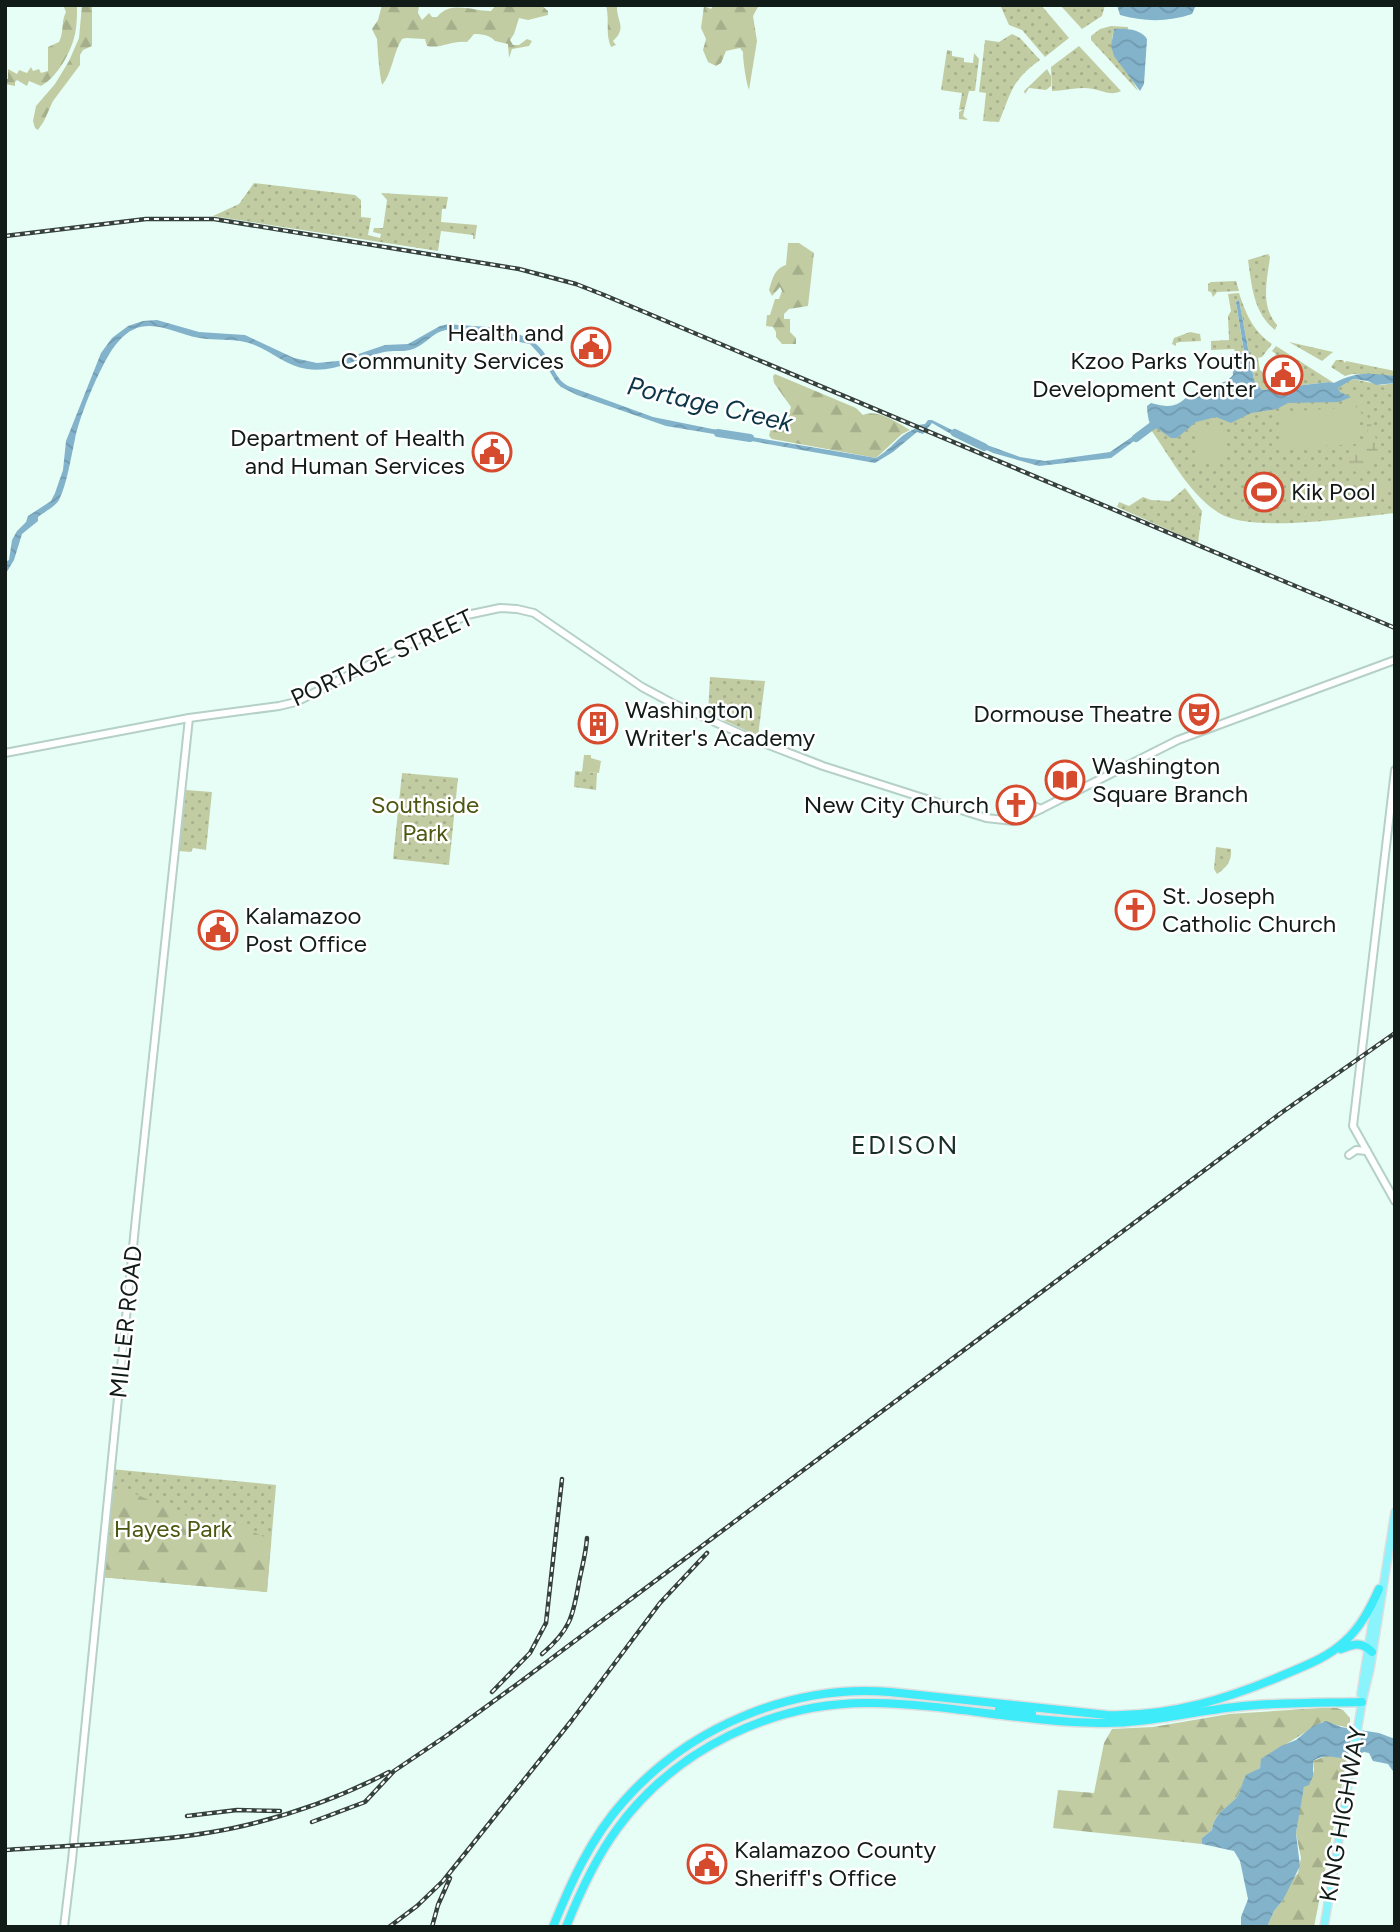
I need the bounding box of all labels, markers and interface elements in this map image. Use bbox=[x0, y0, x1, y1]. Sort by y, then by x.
place label: Health and Community Services bbox=[341, 318, 564, 375]
public building icon: Health and Community Services bbox=[570, 326, 612, 368]
place label: Kzoo Parks Youth Development Center bbox=[1032, 346, 1256, 403]
public building icon: Kzoo Parks Youth Development Center bbox=[1262, 354, 1304, 396]
water label: Portage Creek bbox=[624, 369, 797, 439]
place label: Department of Health and Human Services bbox=[230, 423, 465, 480]
public building icon: Department of Health and Human Services bbox=[471, 431, 513, 473]
sports icon: Kik Pool bbox=[1243, 471, 1285, 513]
place label: Kik Pool bbox=[1291, 477, 1376, 506]
street label: PORTAGE STREET bbox=[286, 603, 478, 712]
theatre icon: Dormouse Theatre bbox=[1178, 693, 1220, 735]
place label: Washington Writer's Academy bbox=[625, 695, 816, 752]
place label: Dormouse Theatre bbox=[973, 699, 1172, 728]
building icon: Washington Writer's Academy bbox=[577, 703, 619, 745]
place label: Washington Square Branch bbox=[1092, 751, 1248, 808]
library icon: Washington Square Branch bbox=[1044, 759, 1086, 801]
church icon: New City Church bbox=[995, 784, 1037, 826]
park label: Southside Park bbox=[371, 790, 479, 847]
place label: New City Church bbox=[804, 790, 989, 819]
place label: St. Joseph Catholic Church bbox=[1162, 881, 1336, 938]
church icon: St. Joseph Catholic Church bbox=[1114, 889, 1156, 931]
place label: Kalamazoo Post Office bbox=[245, 901, 367, 958]
public building icon: Kalamazoo Post Office bbox=[197, 909, 239, 951]
district label: EDISON bbox=[851, 1129, 959, 1161]
street label: MILLER ROAD bbox=[103, 1244, 148, 1400]
park label: Hayes Park bbox=[114, 1514, 233, 1543]
street label: KING HIGHWAY bbox=[1313, 1724, 1372, 1904]
place label: Kalamazoo County Sheriff's Office bbox=[734, 1835, 936, 1892]
public building icon: Kalamazoo County Sheriff's Office bbox=[686, 1843, 728, 1885]

